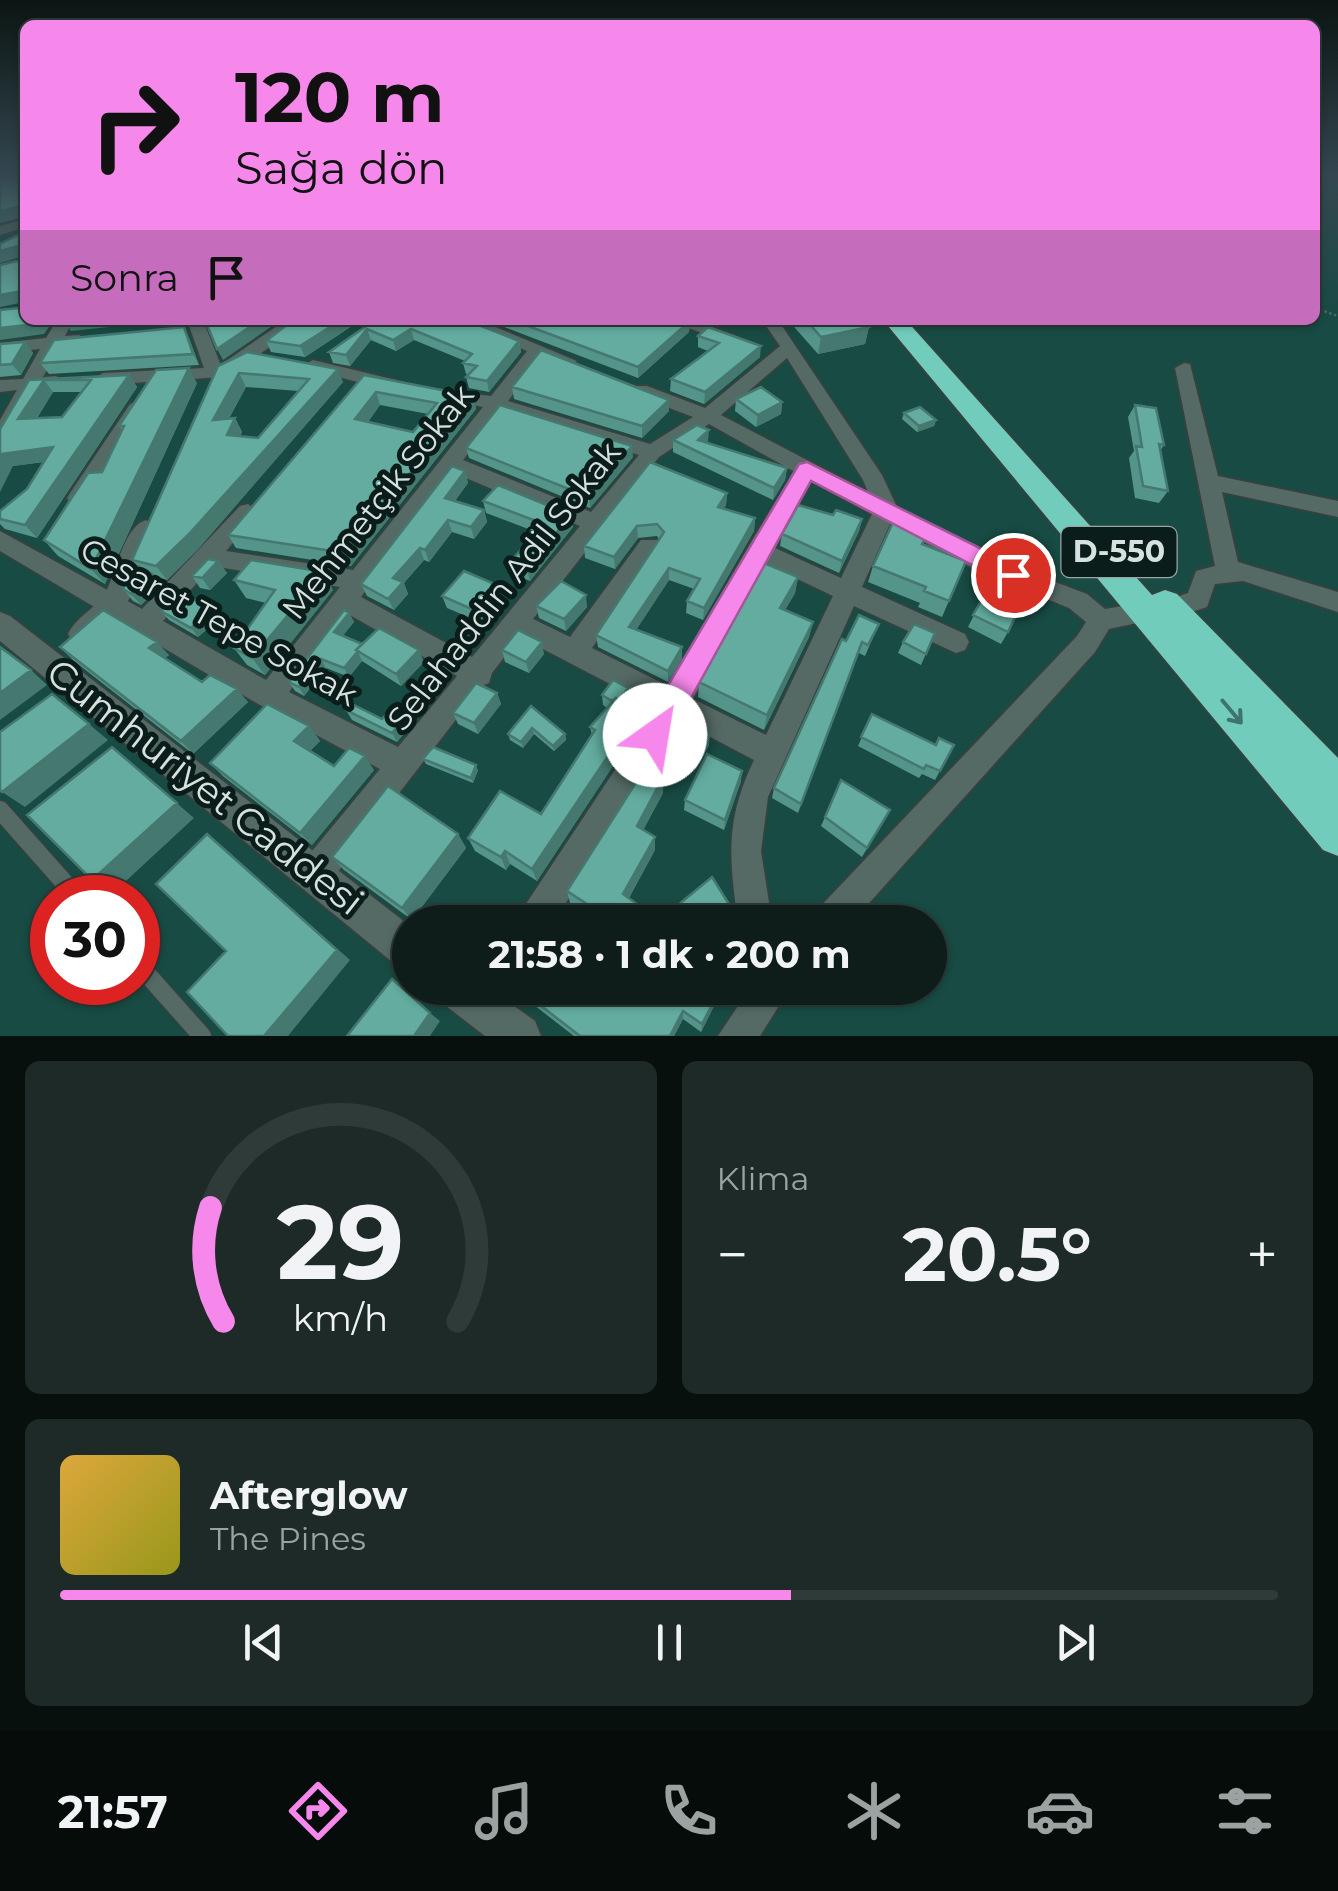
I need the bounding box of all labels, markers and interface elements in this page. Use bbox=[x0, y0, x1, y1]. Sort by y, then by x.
text: 120 m bbox=[235, 54, 445, 140]
icon: right bbox=[70, 60, 200, 190]
text: Sağa dön bbox=[235, 140, 448, 195]
icon: arrive bbox=[199, 250, 254, 305]
text: Sonra bbox=[70, 254, 179, 301]
street label: Mehmetçik Sokak bbox=[274, 376, 482, 627]
street label: Selahaddin Adil Sokak bbox=[379, 434, 628, 738]
road number: D-550 bbox=[1062, 527, 1176, 577]
street label: Cesaret Tepe Sokak bbox=[74, 529, 365, 714]
pin bbox=[971, 533, 1056, 618]
icon: arrive bbox=[986, 548, 1041, 603]
street label: Cumhuriyet Caddesi bbox=[38, 648, 373, 925]
position arrow bbox=[603, 683, 707, 787]
one-way arrow bbox=[1221, 698, 1243, 724]
speed limit sign: 30 bbox=[30, 875, 160, 1005]
text: 21:58 · 1 dk · 200 m bbox=[488, 931, 851, 978]
text: Klima bbox=[717, 1159, 809, 1198]
text: 29 bbox=[277, 1178, 405, 1305]
text: 20.5° bbox=[903, 1208, 1092, 1300]
text: − bbox=[717, 1221, 748, 1288]
text: + bbox=[1246, 1221, 1278, 1288]
text: km/h bbox=[293, 1296, 388, 1340]
text: Afterglow bbox=[210, 1472, 408, 1519]
text: The Pines bbox=[210, 1519, 366, 1558]
icon: previous bbox=[236, 1615, 291, 1670]
icon: pause bbox=[642, 1615, 697, 1670]
icon: next bbox=[1048, 1615, 1103, 1670]
icon: directions bbox=[283, 1776, 353, 1846]
icon: music bbox=[469, 1776, 539, 1846]
icon: phone bbox=[654, 1776, 724, 1846]
icon: climate bbox=[839, 1776, 909, 1846]
icon: car bbox=[1025, 1776, 1095, 1846]
icon: filters bbox=[1210, 1776, 1280, 1846]
text: 21:57 bbox=[58, 1784, 168, 1839]

